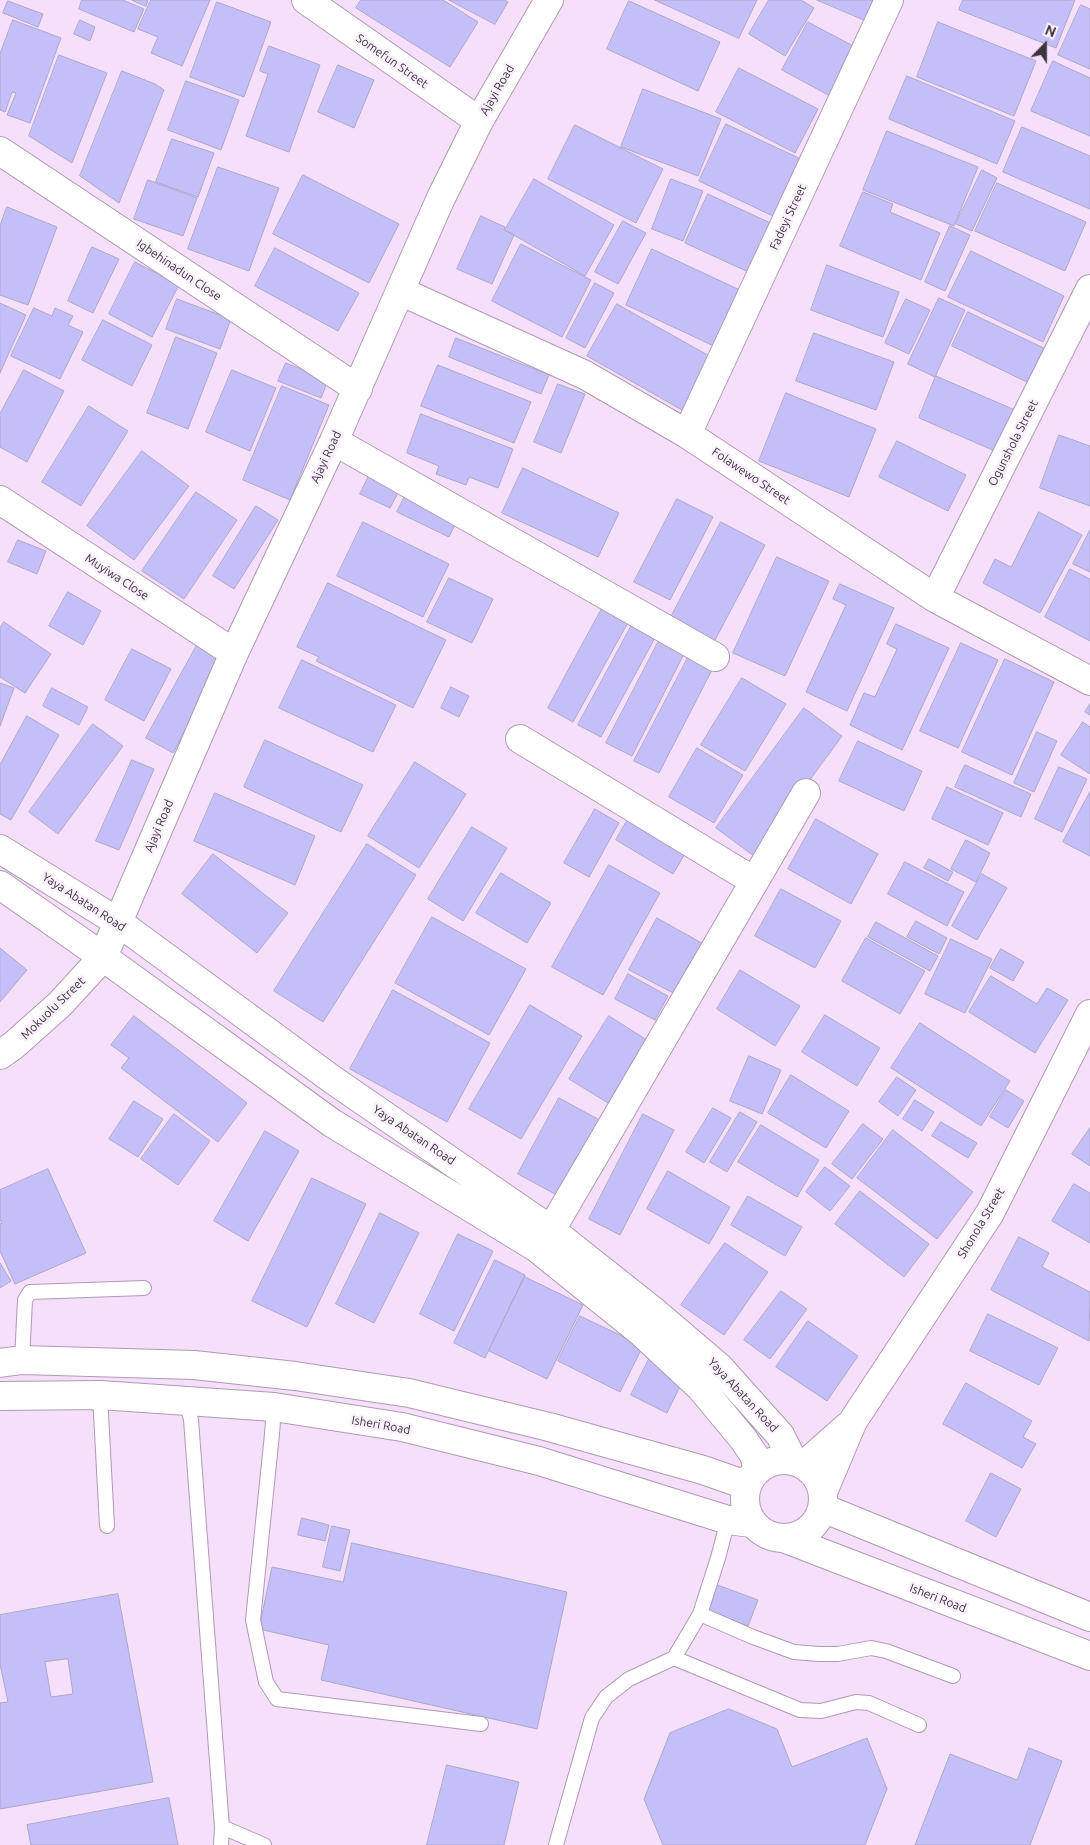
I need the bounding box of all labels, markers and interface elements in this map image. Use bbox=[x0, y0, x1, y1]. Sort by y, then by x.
north arrow bbox=[1020, 20, 1070, 70]
text: N bbox=[1043, 22, 1058, 40]
street label: Somefun Street bbox=[353, 31, 431, 91]
street label: Ajayi Road bbox=[477, 62, 517, 118]
street label: Fadeyi Street bbox=[767, 182, 809, 252]
street label: Igbehinadun Close bbox=[134, 236, 224, 304]
street label: Ogunshola Street bbox=[985, 398, 1041, 488]
street label: Ajayi Road bbox=[308, 429, 344, 485]
street label: Folawewo Street bbox=[709, 445, 793, 507]
street label: Muyiwa Close bbox=[82, 551, 152, 603]
street label: Ajayi Road bbox=[141, 797, 177, 855]
street label: Yaya Abatan Road bbox=[40, 870, 128, 934]
street label: Mokuolu Street bbox=[18, 974, 88, 1042]
street label: Yaya Abatan Road bbox=[370, 1102, 458, 1168]
street label: Shonola Street bbox=[954, 1185, 1008, 1261]
street label: Yaya Abatan Road bbox=[705, 1355, 781, 1435]
street label: Isheri Road bbox=[350, 1413, 412, 1437]
street label: Isheri Road bbox=[908, 1581, 968, 1615]

